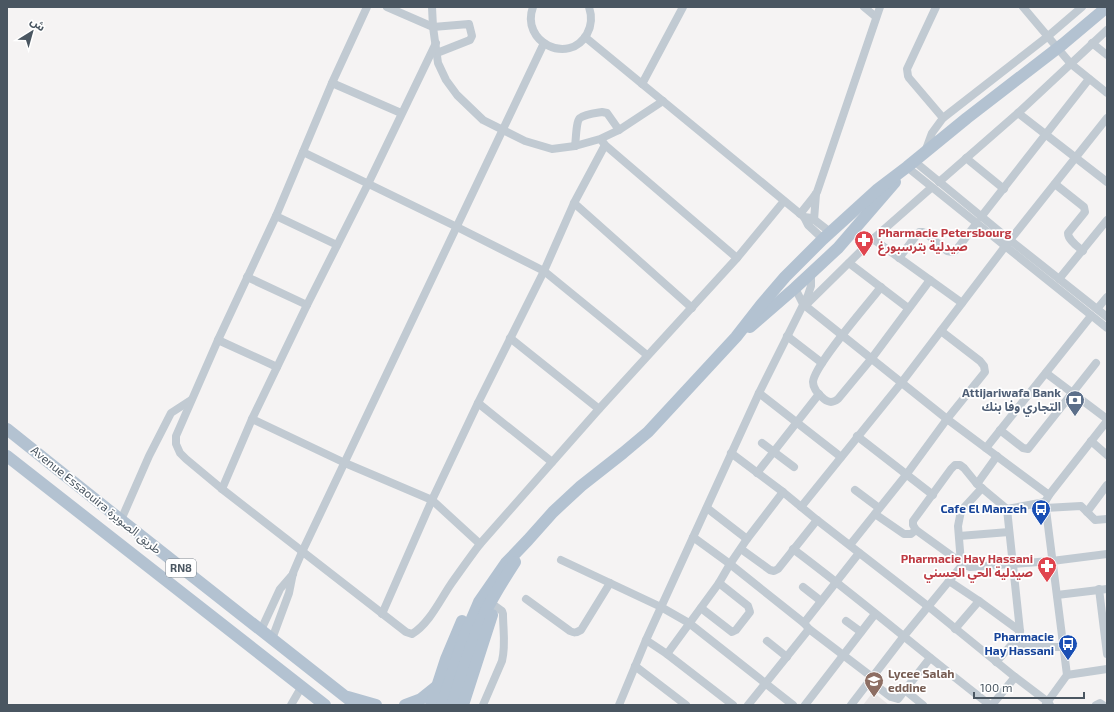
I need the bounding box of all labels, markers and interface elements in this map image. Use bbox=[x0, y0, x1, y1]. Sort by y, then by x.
north arrow bbox=[12, 12, 52, 52]
text: ش bbox=[28, 14, 48, 34]
place label: Pharmacie Petersbourg صيدلية بترسبورغ bbox=[878, 225, 1012, 256]
pharmacy icon: Pharmacie Petersbourg صيدلية بترسبورغ bbox=[853, 229, 875, 257]
place label: Attijariwafa Bank التجاري وفا بنك bbox=[962, 385, 1061, 417]
bank icon: Attijariwafa Bank التجاري وفا بنك bbox=[1064, 389, 1086, 417]
street label: Avenue Essaouira طريق الصويرة bbox=[27, 442, 165, 558]
bus stop icon: Cafe El Manzeh bbox=[1030, 498, 1052, 526]
place label: Cafe El Manzeh bbox=[940, 501, 1027, 515]
place label: Pharmacie Hay Hassani صيدلية الحي الحسني bbox=[901, 551, 1033, 583]
pharmacy icon: Pharmacie Hay Hassani صيدلية الحي الحسني bbox=[1036, 555, 1058, 583]
road number: RN8 bbox=[166, 559, 196, 577]
place label: Pharmacie Hay Hassani bbox=[985, 629, 1054, 658]
bus stop icon: Pharmacie Hay Hassani bbox=[1057, 633, 1079, 661]
place label: Lycee Salah eddine bbox=[888, 666, 954, 694]
school or university icon: Lycee Salah eddine bbox=[863, 670, 885, 698]
scale bar bbox=[974, 674, 1084, 700]
text: 100 m bbox=[980, 680, 1012, 694]

